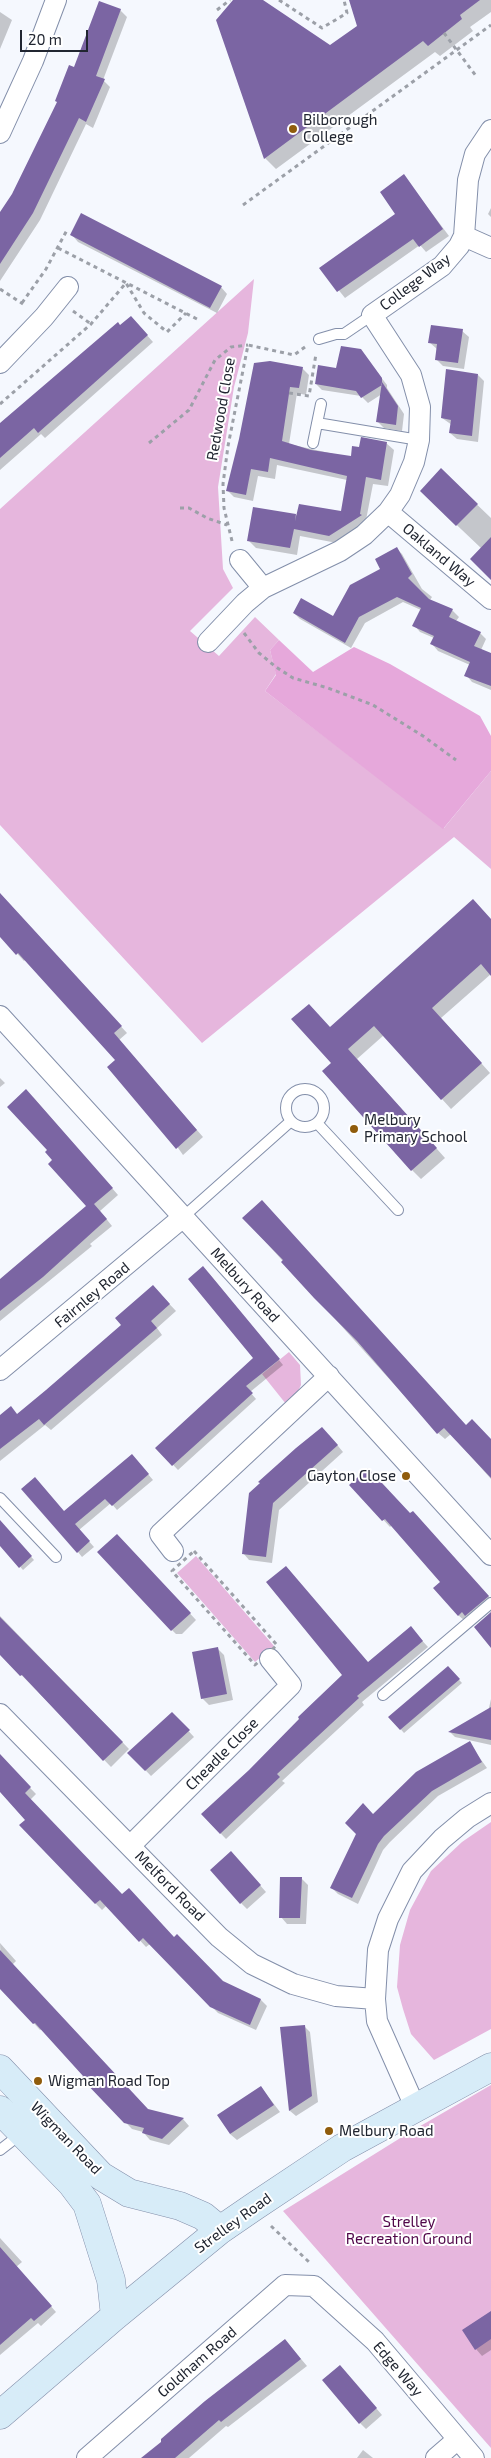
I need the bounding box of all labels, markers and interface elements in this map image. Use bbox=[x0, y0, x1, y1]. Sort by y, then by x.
scale bar bbox=[22, 20, 90, 52]
text: 20 m bbox=[28, 30, 62, 48]
place label: Bilborough College bbox=[303, 111, 378, 146]
marker: Bilborough College bbox=[287, 123, 299, 135]
street label: College Way bbox=[376, 250, 454, 314]
street label: Redwood Close bbox=[203, 356, 239, 462]
street label: Oakland Way bbox=[399, 519, 479, 591]
place label: Melbury Primary School bbox=[364, 1111, 467, 1146]
marker: Melbury Primary School bbox=[348, 1123, 360, 1135]
street label: Melbury Road bbox=[207, 1244, 283, 1326]
street label: Fairnley Road bbox=[51, 1258, 133, 1332]
place label: Gayton Close bbox=[307, 1467, 396, 1485]
marker: Gayton Close bbox=[400, 1470, 412, 1482]
street label: Cheadle Close bbox=[182, 1714, 262, 1794]
street label: Melford Road bbox=[131, 1847, 209, 1925]
place label: Wigman Road Top bbox=[48, 2072, 170, 2090]
marker: Wigman Road Top bbox=[32, 2075, 44, 2087]
street label: Wigman Road bbox=[27, 2098, 105, 2178]
place label: Melbury Road bbox=[339, 2122, 434, 2140]
marker: Melbury Road bbox=[323, 2125, 335, 2137]
street label: Strelley Road bbox=[191, 2189, 275, 2257]
park label: Strelley Recreation Ground bbox=[346, 2213, 472, 2248]
street label: Goldham Road bbox=[154, 2323, 240, 2401]
street label: Edge Way bbox=[369, 2338, 427, 2400]

